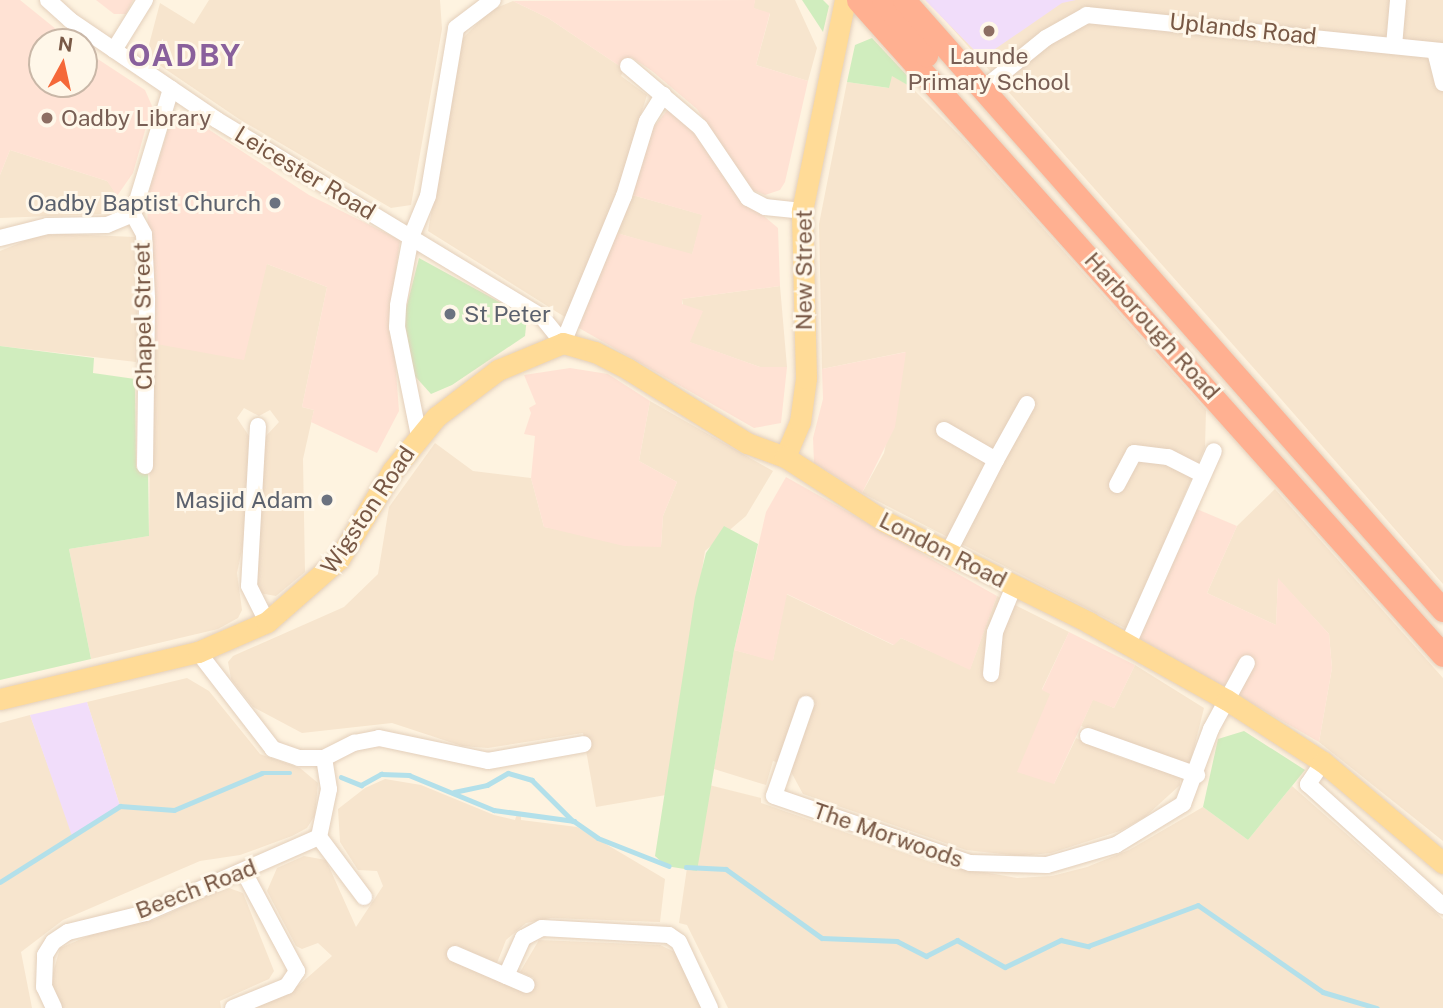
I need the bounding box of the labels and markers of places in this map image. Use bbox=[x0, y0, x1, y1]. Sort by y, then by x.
marker: Launde Primary School bbox=[981, 23, 997, 39]
place label: Launde Primary School bbox=[907, 42, 1071, 96]
place label: Oadby Library bbox=[61, 104, 211, 132]
marker: Oadby Library bbox=[39, 110, 55, 126]
place label: Oadby Baptist Church bbox=[27, 189, 261, 217]
marker: Oadby Baptist Church bbox=[267, 195, 283, 211]
place label: St Peter bbox=[464, 300, 551, 328]
marker: St Peter bbox=[442, 306, 458, 322]
place label: Masjid Adam bbox=[175, 486, 313, 514]
marker: Masjid Adam bbox=[319, 492, 335, 508]

